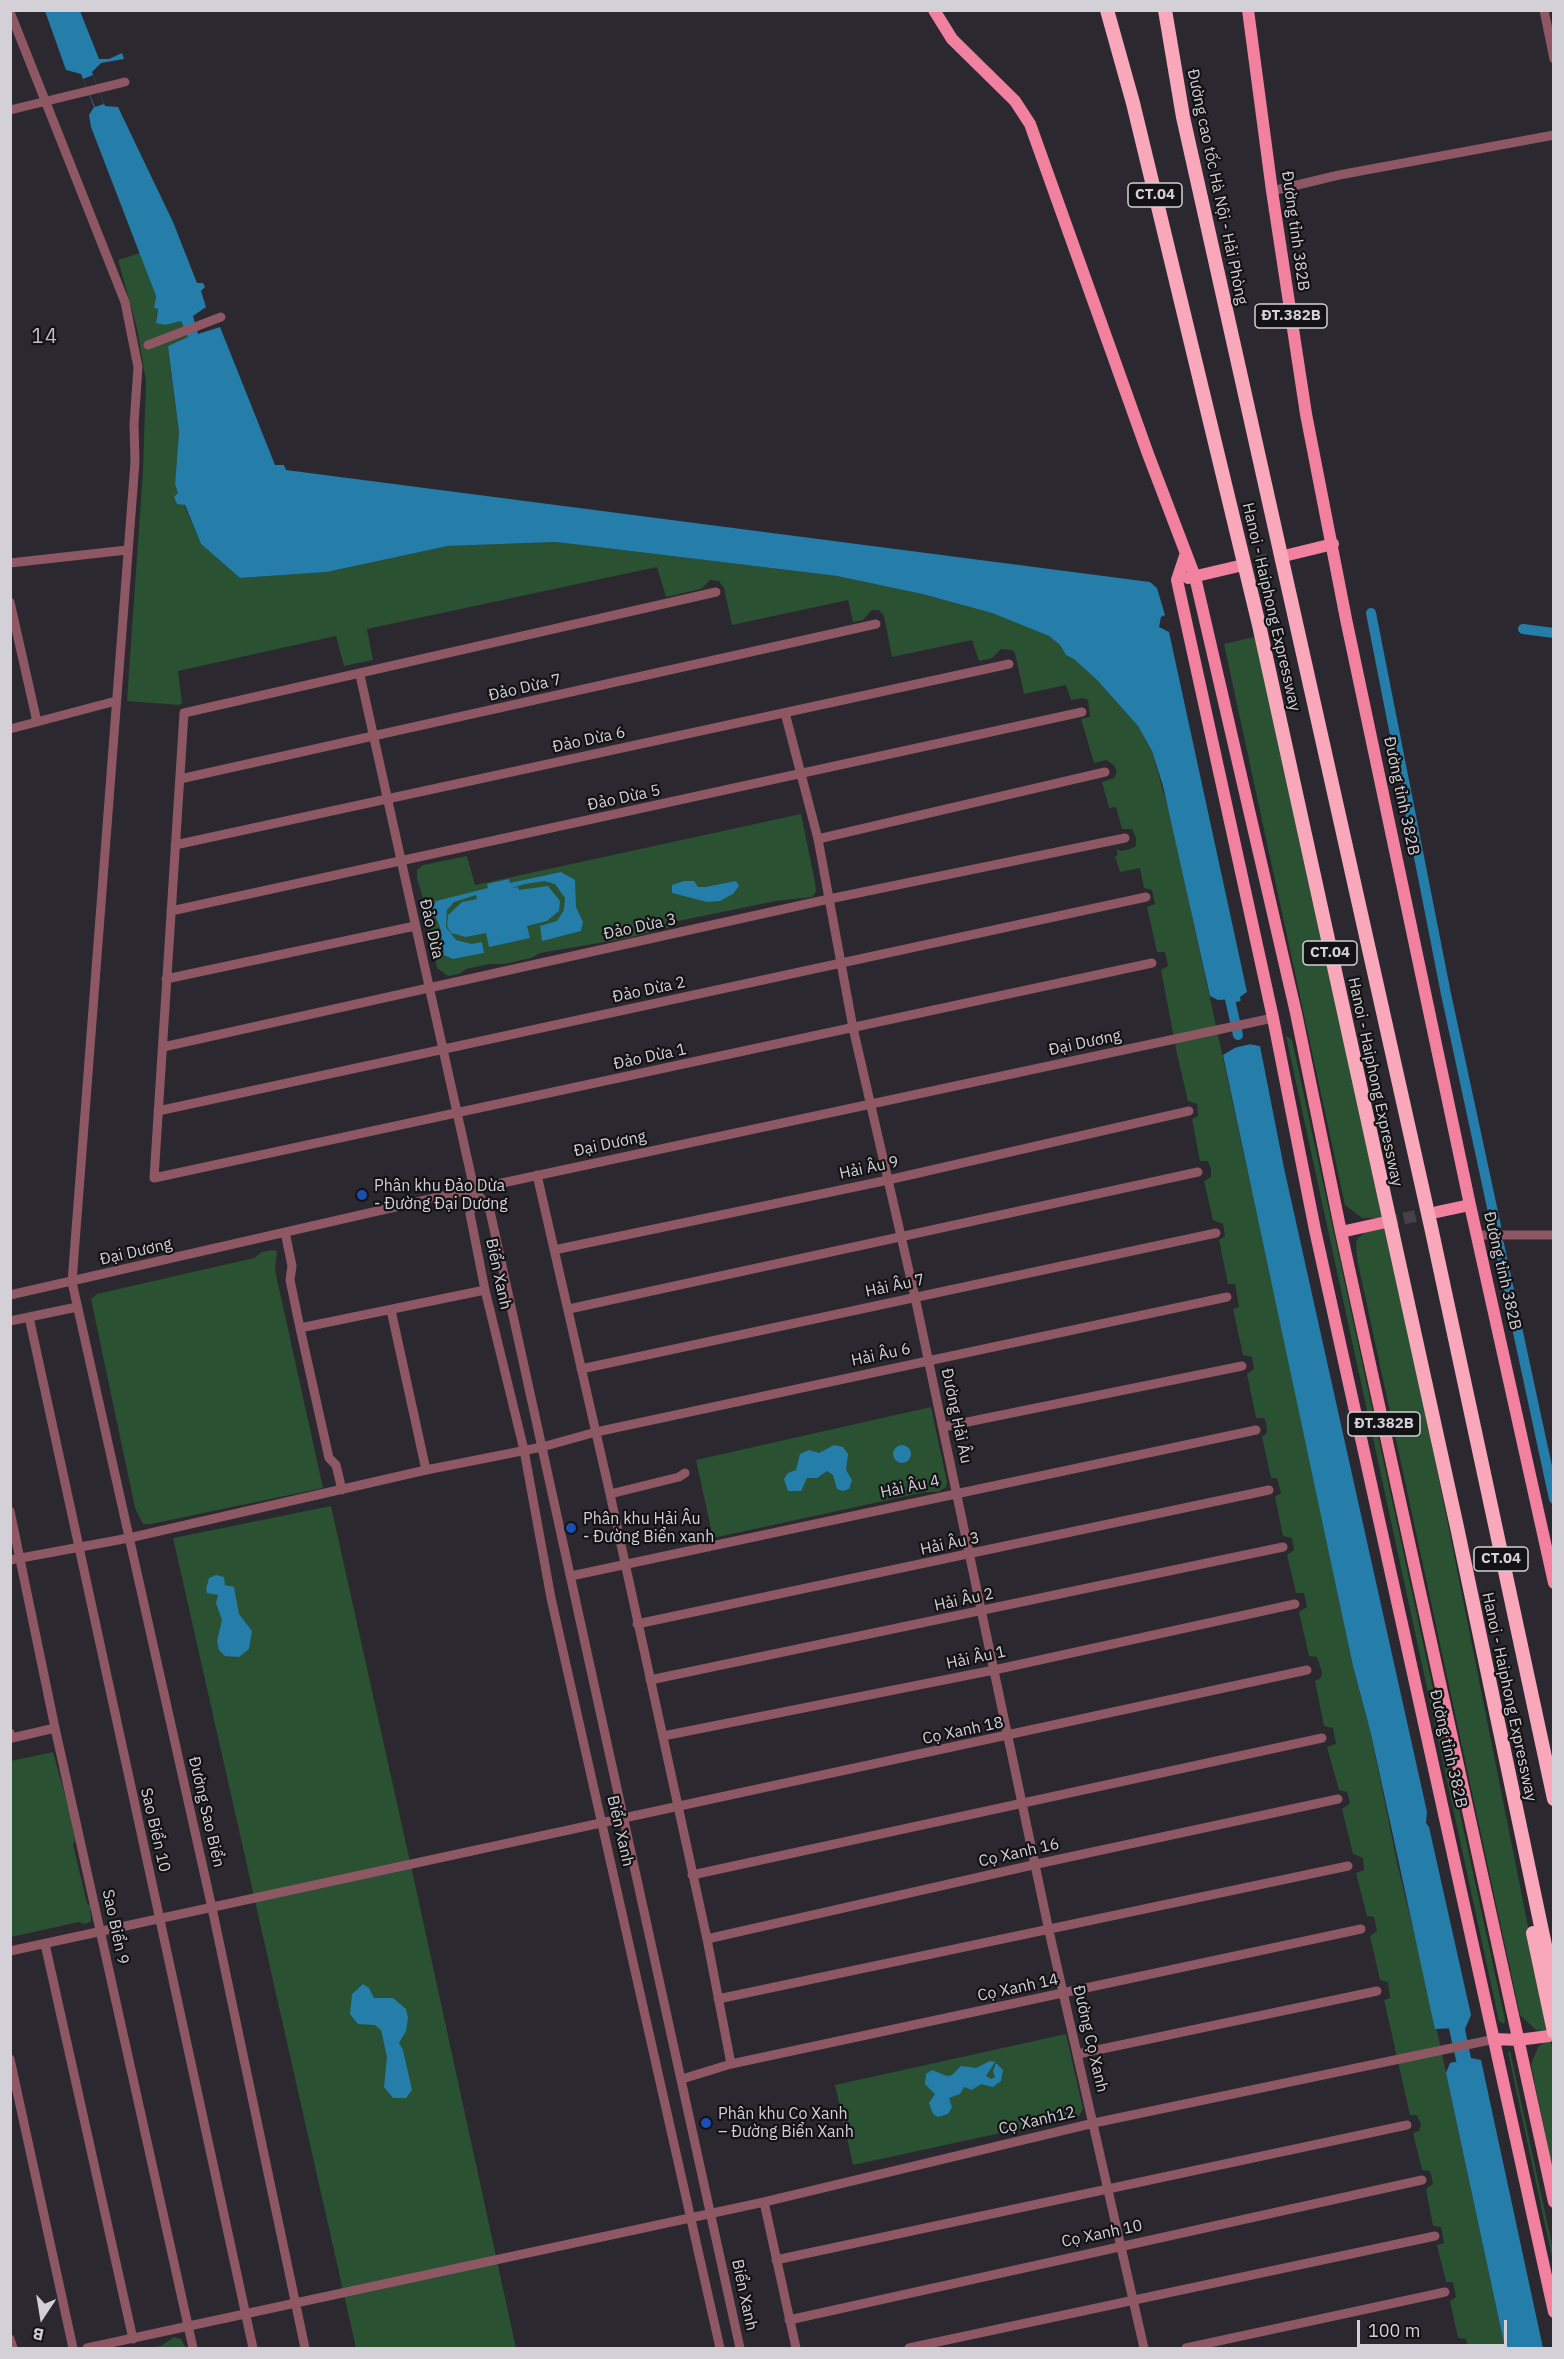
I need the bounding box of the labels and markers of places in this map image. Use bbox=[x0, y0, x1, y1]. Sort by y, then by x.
place label: Phân khu Đảo Dừa - Đường Đại Dương bbox=[374, 1176, 508, 1214]
marker: Phân khu Đảo Dừa - Đường Đại Dương bbox=[355, 1188, 369, 1202]
place label: Phân khu Hải Âu - Đường Biển xanh bbox=[583, 1509, 714, 1547]
marker: Phân khu Hải Âu - Đường Biển xanh bbox=[564, 1521, 578, 1535]
place label: Phân khu Cọ Xanh – Đường Biển Xanh bbox=[718, 2104, 854, 2142]
marker: Phân khu Cọ Xanh – Đường Biển Xanh bbox=[699, 2116, 713, 2130]

